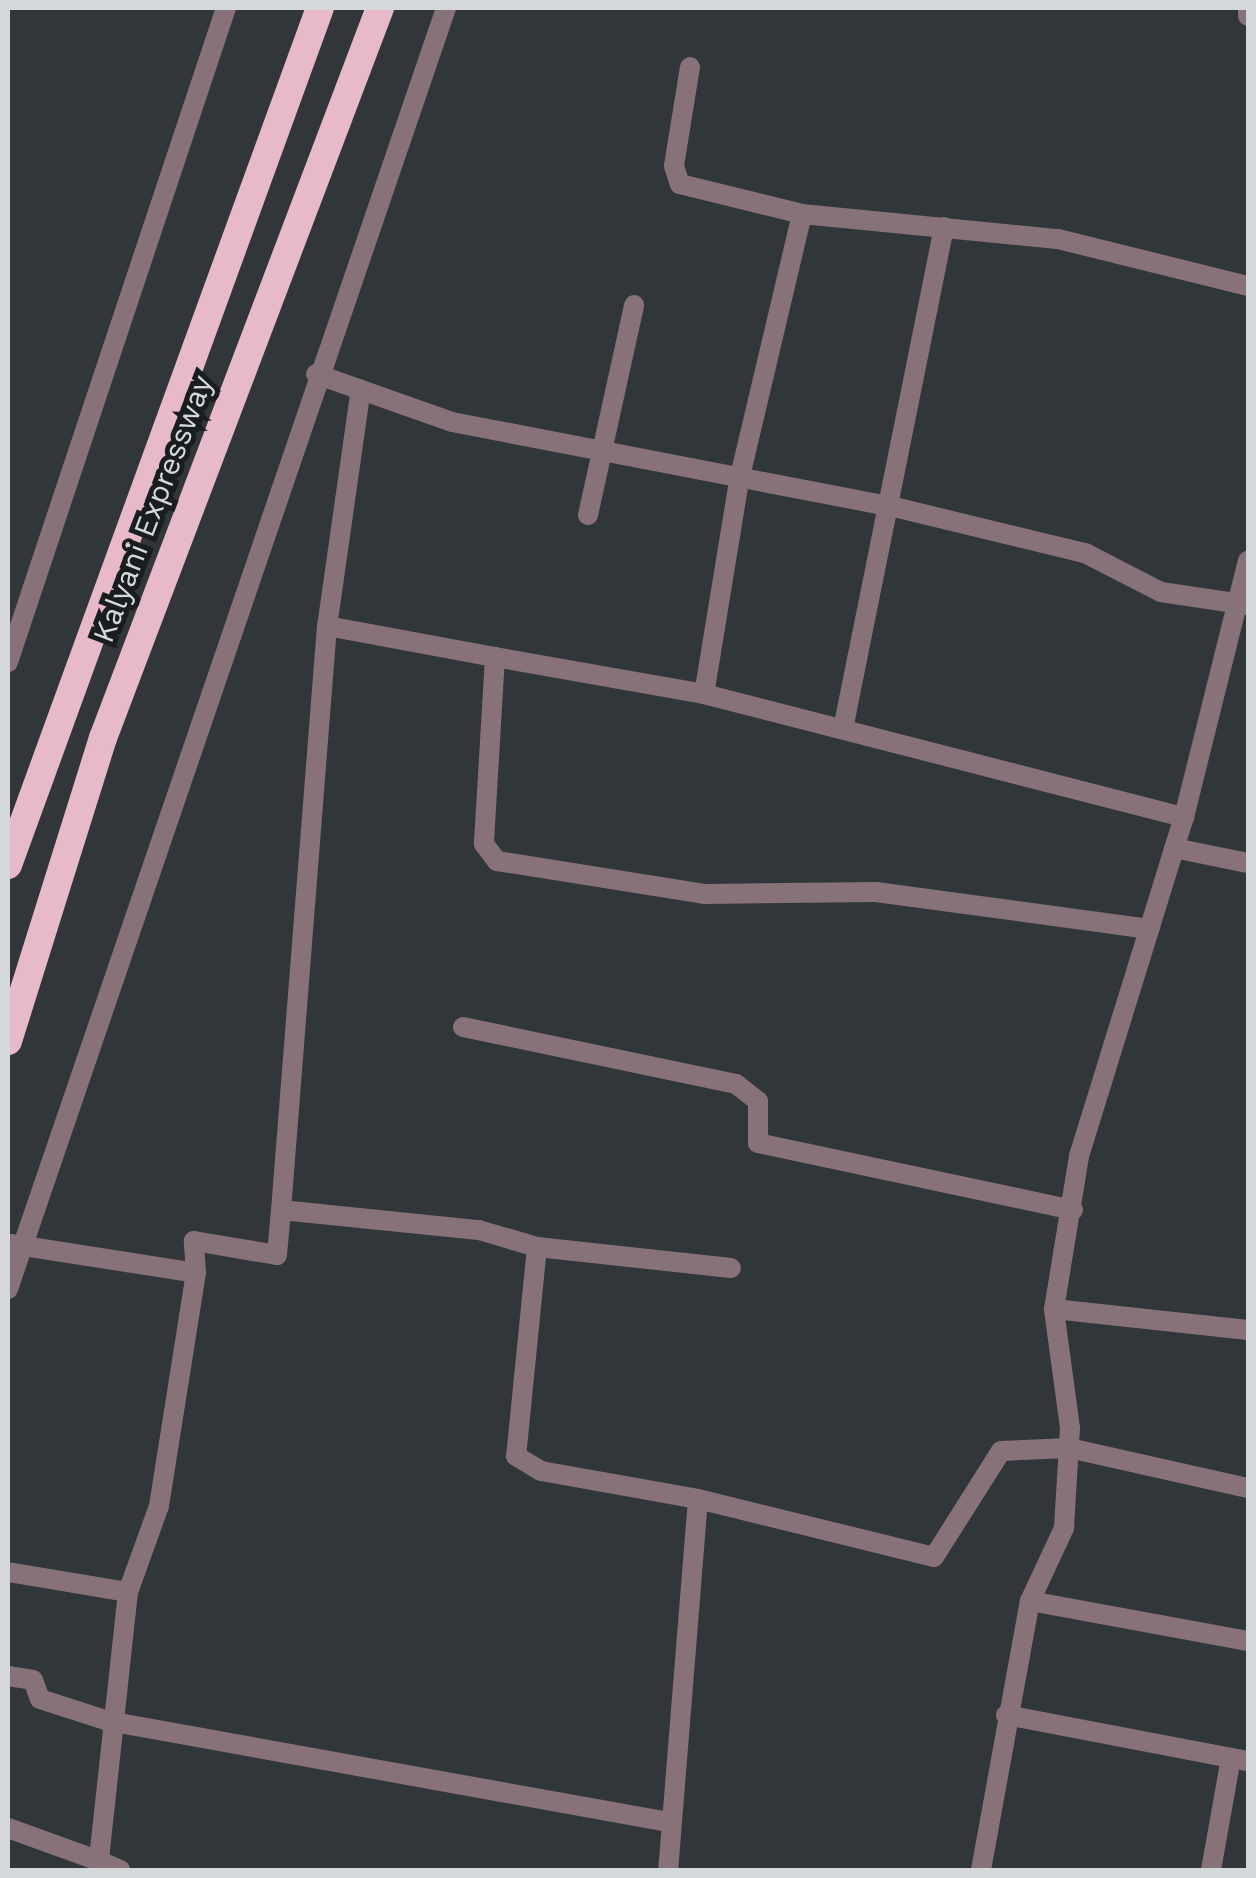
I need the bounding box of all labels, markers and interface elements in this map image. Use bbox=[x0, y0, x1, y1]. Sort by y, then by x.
street label: Kalyani Expressway bbox=[85, 370, 221, 648]

